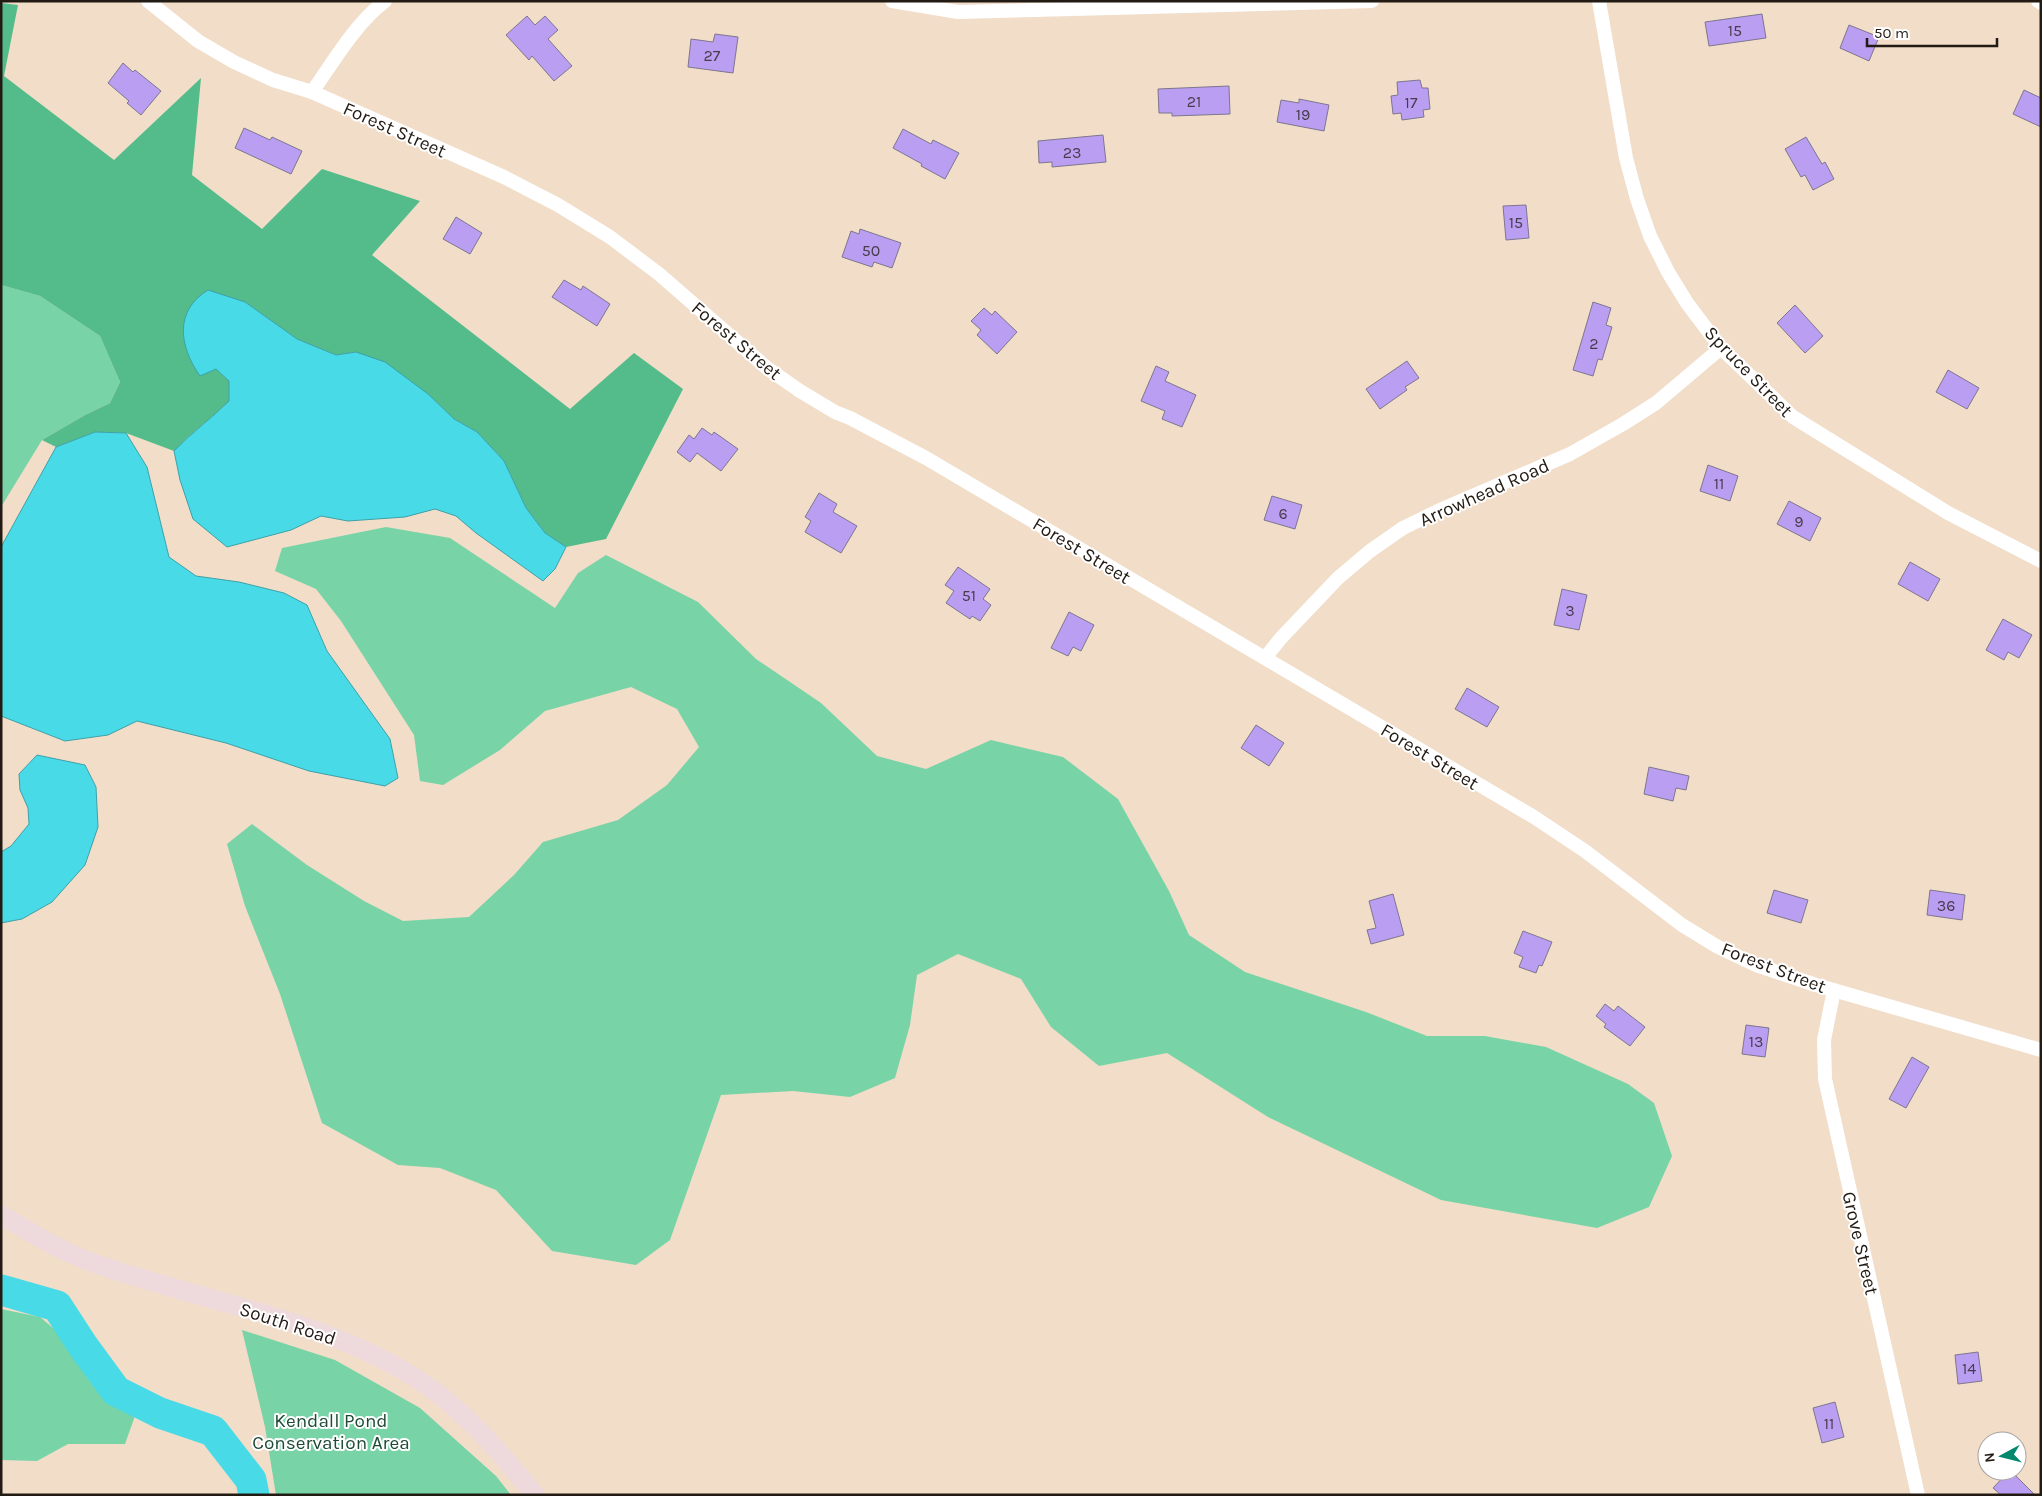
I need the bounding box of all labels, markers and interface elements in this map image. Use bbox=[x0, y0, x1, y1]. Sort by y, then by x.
scale bar bbox=[1867, 15, 1997, 47]
house number: 15 bbox=[1728, 21, 1742, 40]
text: 50 m bbox=[1874, 24, 1909, 42]
house number: 27 bbox=[704, 46, 721, 65]
house number: 21 bbox=[1187, 92, 1201, 111]
house number: 17 bbox=[1405, 93, 1418, 112]
street label: Forest Street bbox=[340, 97, 449, 162]
house number: 19 bbox=[1296, 105, 1310, 124]
house number: 23 bbox=[1063, 143, 1081, 162]
house number: 15 bbox=[1509, 213, 1523, 232]
house number: 50 bbox=[862, 241, 880, 260]
street label: Forest Street bbox=[687, 297, 786, 385]
street label: Spruce Street bbox=[1700, 322, 1797, 421]
house number: 2 bbox=[1589, 334, 1599, 353]
street label: Arrowhead Road bbox=[1416, 454, 1553, 531]
house number: 11 bbox=[1714, 474, 1724, 493]
house number: 6 bbox=[1278, 504, 1288, 523]
house number: 9 bbox=[1794, 512, 1804, 531]
street label: Forest Street bbox=[1029, 513, 1134, 589]
house number: 51 bbox=[962, 586, 976, 605]
house number: 3 bbox=[1565, 601, 1575, 620]
street label: Forest Street bbox=[1377, 719, 1482, 795]
house number: 36 bbox=[1937, 896, 1955, 915]
street label: Forest Street bbox=[1718, 938, 1829, 998]
house number: 13 bbox=[1749, 1032, 1763, 1051]
street label: Grove Street bbox=[1837, 1189, 1883, 1297]
street label: South Road bbox=[237, 1298, 339, 1350]
house number: 14 bbox=[1962, 1359, 1976, 1378]
park label: Kendall Pond Conservation Area bbox=[252, 1410, 410, 1454]
house number: 11 bbox=[1824, 1414, 1834, 1433]
north arrow bbox=[1977, 1431, 2027, 1481]
text: N bbox=[1981, 1452, 1999, 1464]

